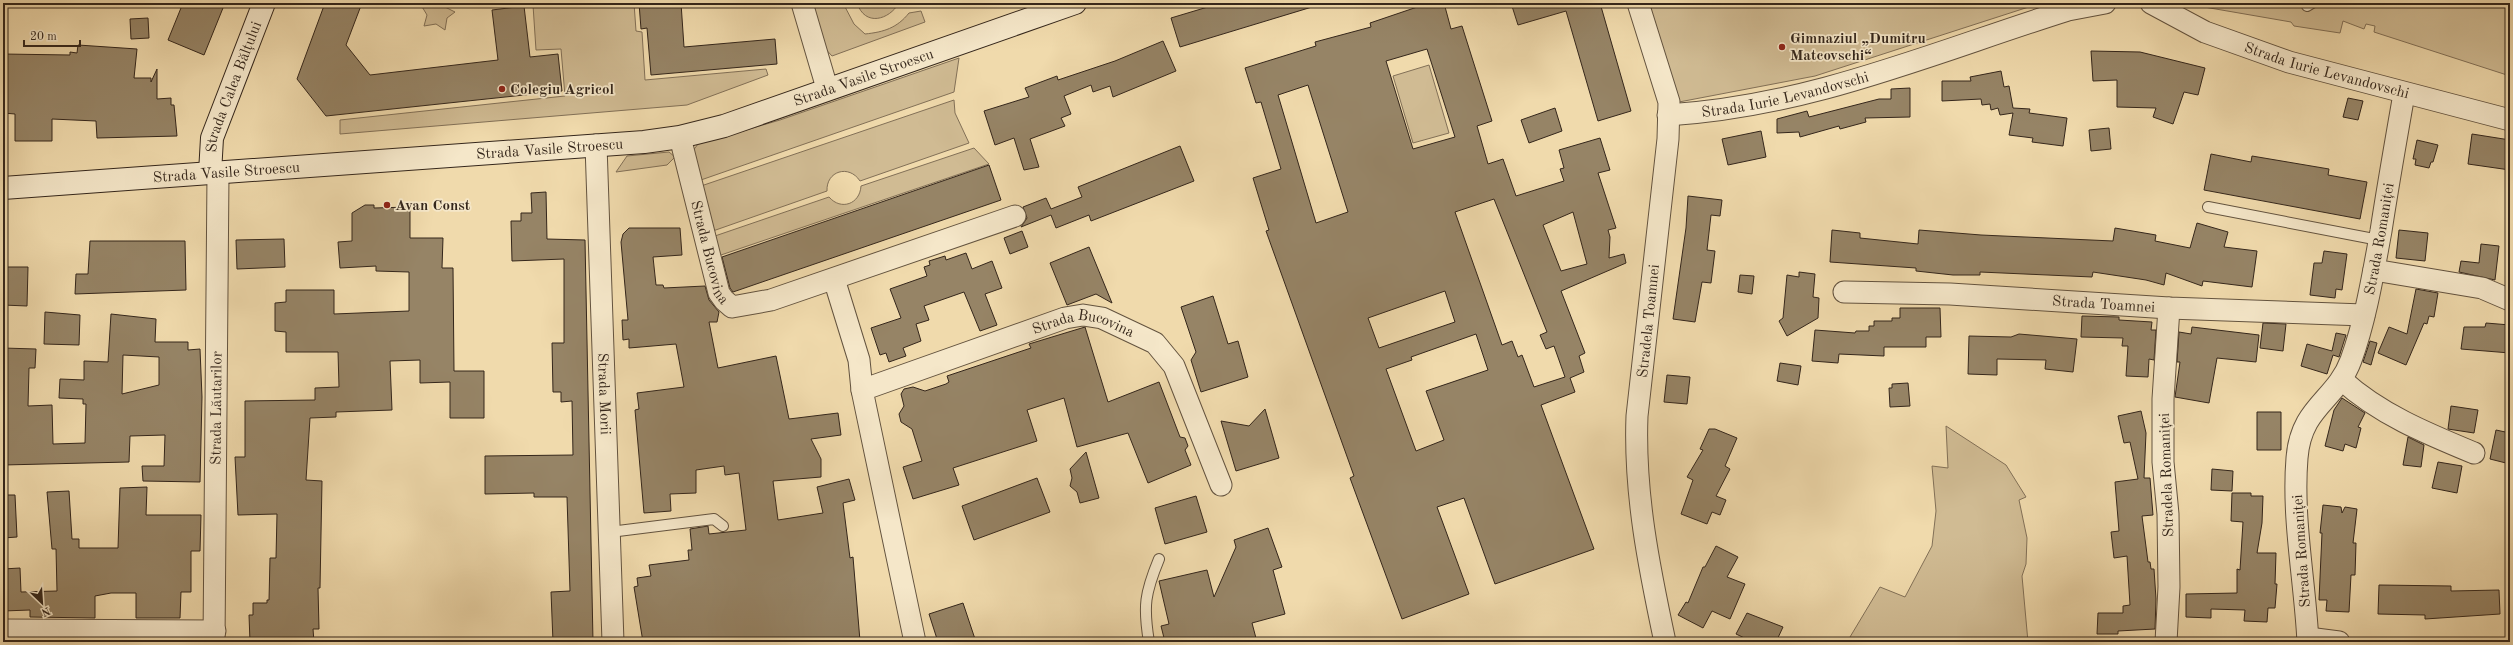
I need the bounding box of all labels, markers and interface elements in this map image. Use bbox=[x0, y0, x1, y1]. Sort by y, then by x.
street label: Strada Calea Bălțului bbox=[205, 20, 265, 153]
scale bar bbox=[24, 22, 80, 48]
text: 20 m bbox=[30, 31, 57, 43]
place label: Gimnaziul „Dumitru Matcovschi“ bbox=[1790, 32, 1926, 64]
street label: Strada Iurie Levandovschi bbox=[2242, 41, 2410, 102]
marker: Gimnaziul „Dumitru Matcovschi“ bbox=[1777, 42, 1787, 52]
street label: Strada Vasile Stroescu bbox=[792, 47, 936, 110]
street label: Strada Iurie Levandovschi bbox=[1701, 70, 1871, 121]
place label: Colegiu Agricol bbox=[510, 83, 615, 98]
marker: Colegiu Agricol bbox=[497, 84, 507, 94]
street label: Strada Vasile Stroescu bbox=[476, 138, 624, 163]
street label: Strada Vasile Stroescu bbox=[153, 161, 301, 186]
street label: Strada Romaniței bbox=[2363, 182, 2398, 297]
place label: Avan Const bbox=[395, 199, 471, 214]
street label: Strada Bucovina bbox=[687, 199, 731, 308]
marker: Avan Const bbox=[382, 200, 392, 210]
street label: Stradela Toamnei bbox=[1636, 264, 1663, 379]
street label: Strada Toamnei bbox=[2052, 295, 2156, 316]
street label: Strada Bucovina bbox=[1031, 308, 1137, 341]
street label: Strada Lăutarilor bbox=[210, 351, 225, 465]
street label: Strada Morii bbox=[594, 353, 612, 435]
street label: Stradela Romaniței bbox=[2158, 413, 2177, 537]
street label: Strada Romaniței bbox=[2291, 494, 2314, 608]
north arrow bbox=[22, 583, 62, 623]
text: N bbox=[39, 604, 52, 618]

